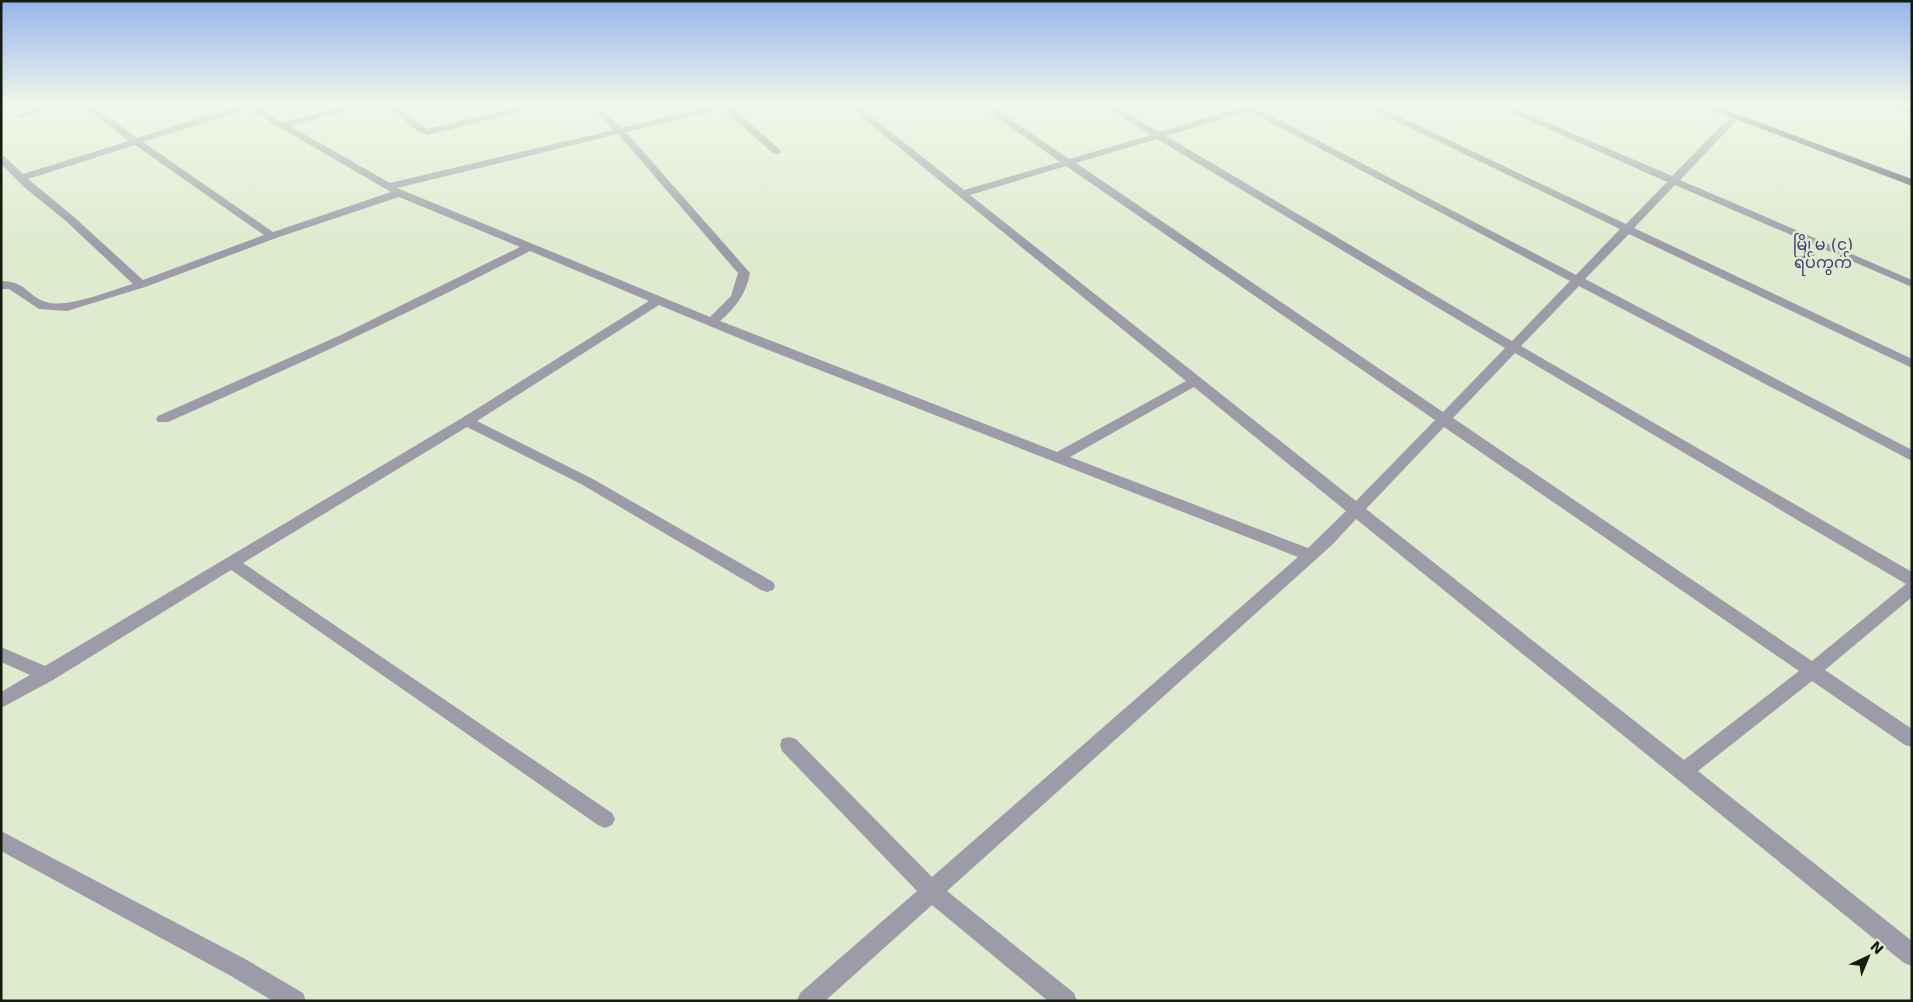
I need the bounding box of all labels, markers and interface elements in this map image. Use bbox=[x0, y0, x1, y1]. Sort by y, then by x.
district label: မြို့မ (၄) ရပ်ကွက် bbox=[1793, 233, 1853, 276]
north arrow bbox=[1843, 932, 1893, 982]
text: N bbox=[1867, 938, 1887, 957]

